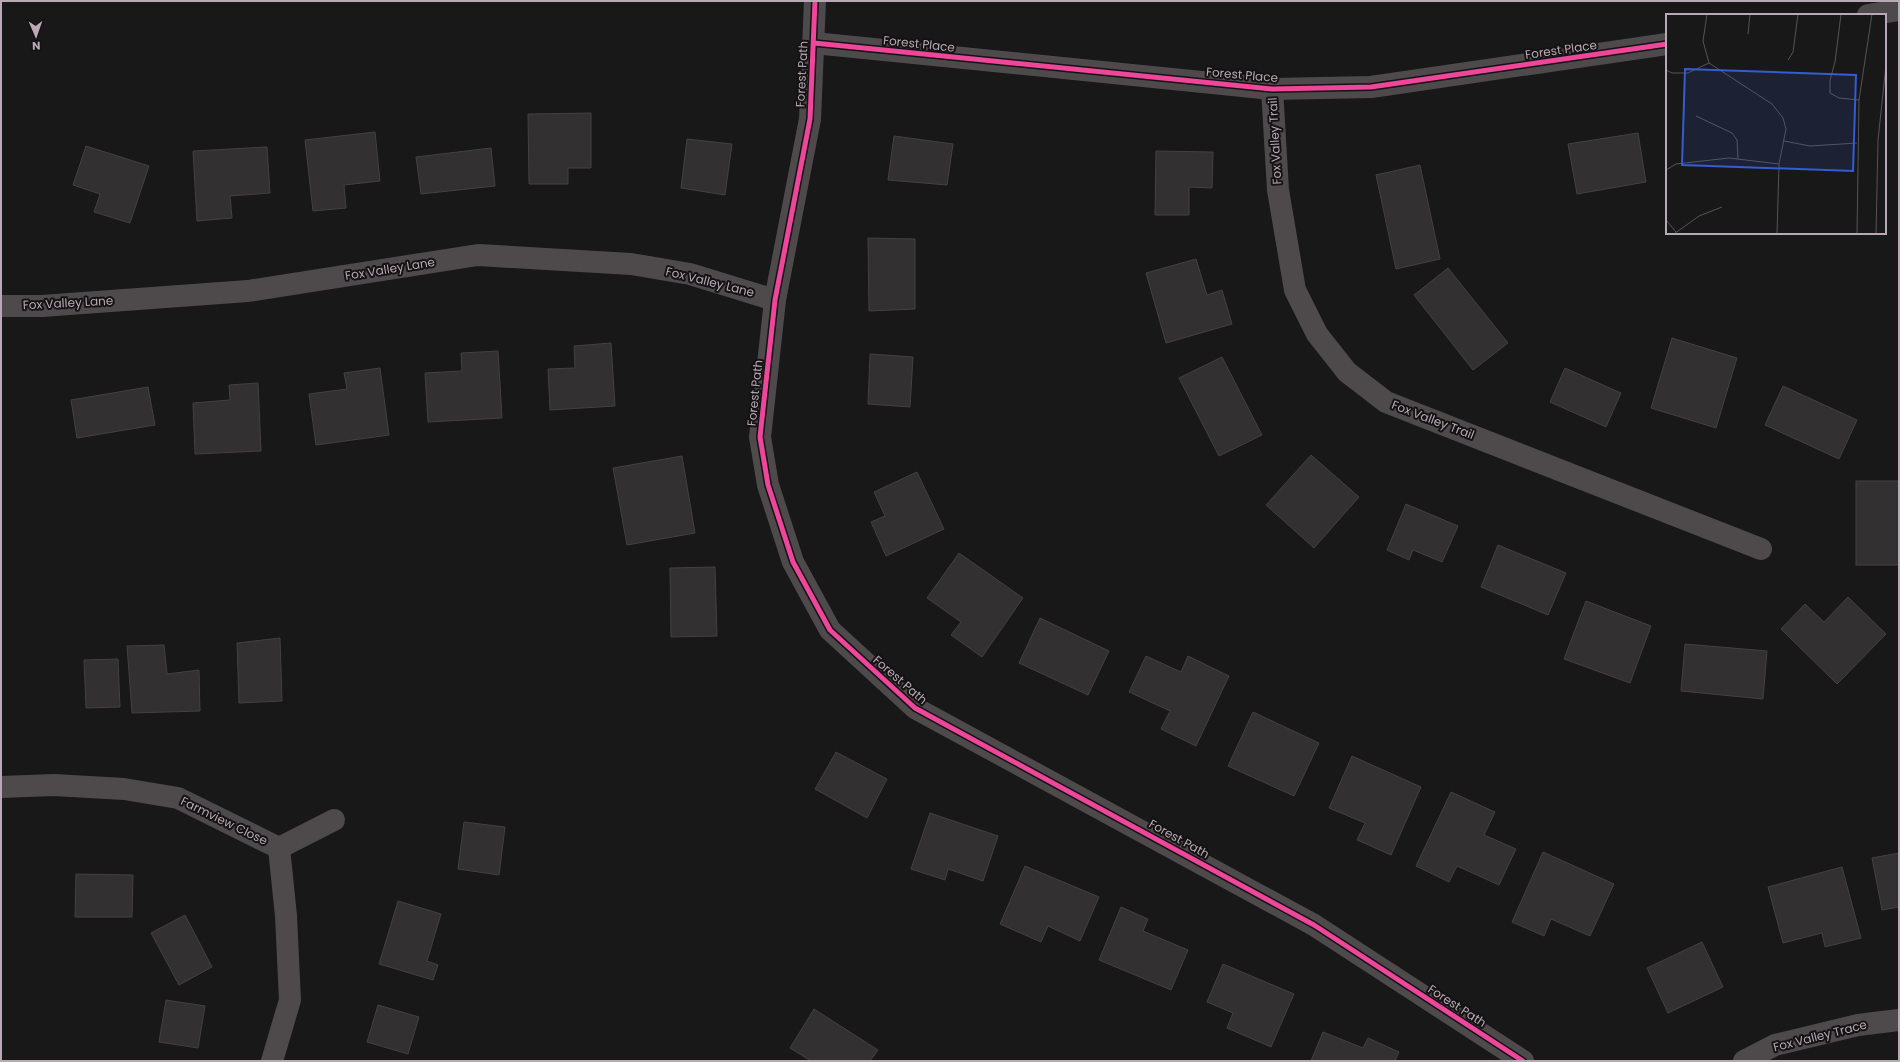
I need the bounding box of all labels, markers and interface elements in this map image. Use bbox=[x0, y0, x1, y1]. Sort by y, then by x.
inset map bbox=[1666, 14, 1886, 234]
north arrow bbox=[16, 16, 56, 56]
street label: Forest Place bbox=[882, 31, 956, 56]
street label: Forest Place bbox=[1524, 36, 1598, 63]
text: N bbox=[32, 38, 41, 54]
street label: Forest Path bbox=[791, 40, 812, 108]
street label: Forest Place bbox=[1205, 63, 1279, 86]
street label: Fox Valley Trail bbox=[1264, 97, 1285, 185]
street label: Fox Valley Lane bbox=[344, 253, 436, 284]
street label: Fox Valley Lane bbox=[664, 262, 756, 301]
street label: Fox Valley Lane bbox=[22, 292, 114, 313]
street label: Forest Path bbox=[743, 359, 766, 427]
street label: Fox Valley Trail bbox=[1389, 396, 1477, 443]
street label: Forest Path bbox=[870, 651, 931, 708]
street label: Farmview Close bbox=[178, 792, 271, 849]
street label: Forest Path bbox=[1146, 815, 1212, 862]
street label: Forest Path bbox=[1425, 980, 1490, 1031]
street label: Fox Valley Trace bbox=[1771, 1016, 1869, 1055]

